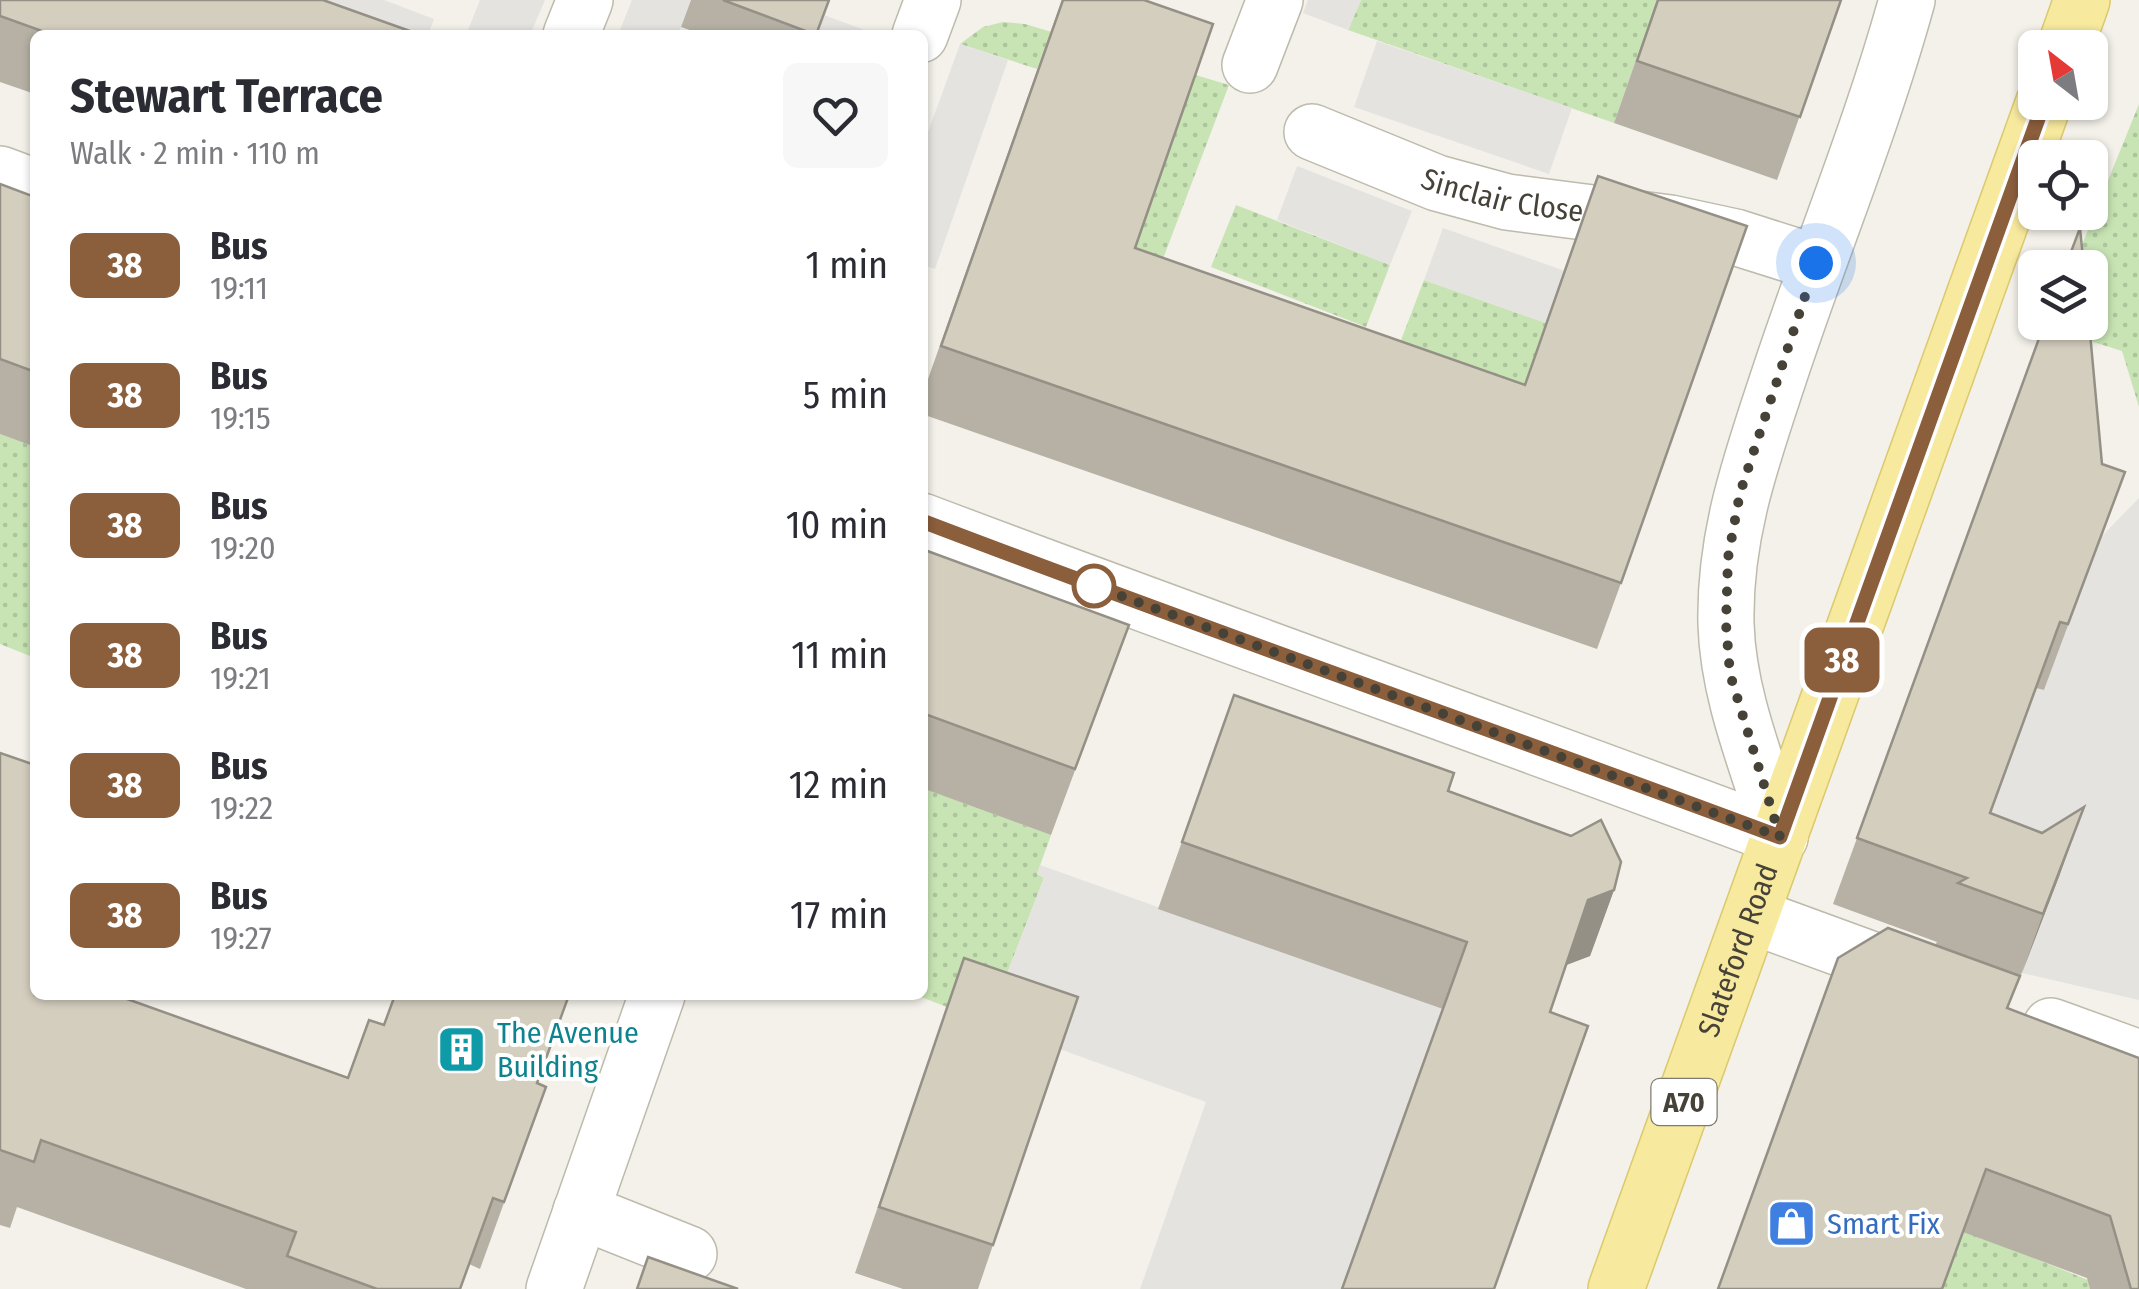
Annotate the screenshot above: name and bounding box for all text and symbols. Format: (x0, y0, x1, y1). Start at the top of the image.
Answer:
north arrow (2018, 30, 2108, 120)
map controls (2018, 30, 2108, 340)
button: heart (783, 63, 888, 168)
text: Stewart Terrace (70, 67, 383, 125)
text: Walk · 2 min · 110 m (70, 134, 320, 172)
button: locate (2018, 140, 2108, 230)
street label: Sinclair Close (1416, 161, 1586, 230)
text: Bus (210, 223, 268, 269)
your location (1791, 238, 1841, 288)
text: 1 min (805, 242, 888, 288)
text: 38 (107, 244, 143, 286)
button: layers (2018, 250, 2108, 340)
text: 19:11 (210, 269, 268, 307)
text: Bus (210, 353, 268, 399)
text: 5 min (803, 372, 888, 418)
text: 38 (107, 374, 143, 416)
text: 19:15 (210, 399, 271, 437)
text: Bus (210, 483, 268, 529)
text: 10 min (786, 502, 888, 548)
text: 38 (107, 504, 143, 546)
text: 19:20 (210, 529, 276, 567)
unlabelled marker (1073, 565, 1115, 607)
text: Bus (210, 613, 268, 659)
line badge: 38 (1797, 628, 1887, 692)
text: 11 min (791, 632, 888, 678)
text: 38 (107, 634, 143, 676)
text: 38 (1824, 639, 1860, 681)
text: 19:21 (210, 659, 271, 697)
text: Bus (210, 743, 268, 789)
text: 12 min (789, 762, 888, 808)
text: 38 (107, 764, 143, 806)
text: 19:22 (210, 789, 273, 827)
street label: Slateford Road (1690, 859, 1786, 1042)
text: Bus (210, 873, 268, 919)
text: 17 min (790, 892, 888, 938)
text: 38 (107, 894, 143, 936)
text: 19:27 (210, 919, 272, 957)
place label: The Avenue Building (497, 1015, 639, 1085)
building icon: The Avenue Building (436, 1024, 488, 1076)
road number: A70 (1652, 1079, 1716, 1125)
shop icon: Smart Fix (1766, 1198, 1818, 1250)
place label: Smart Fix (1827, 1206, 1941, 1242)

